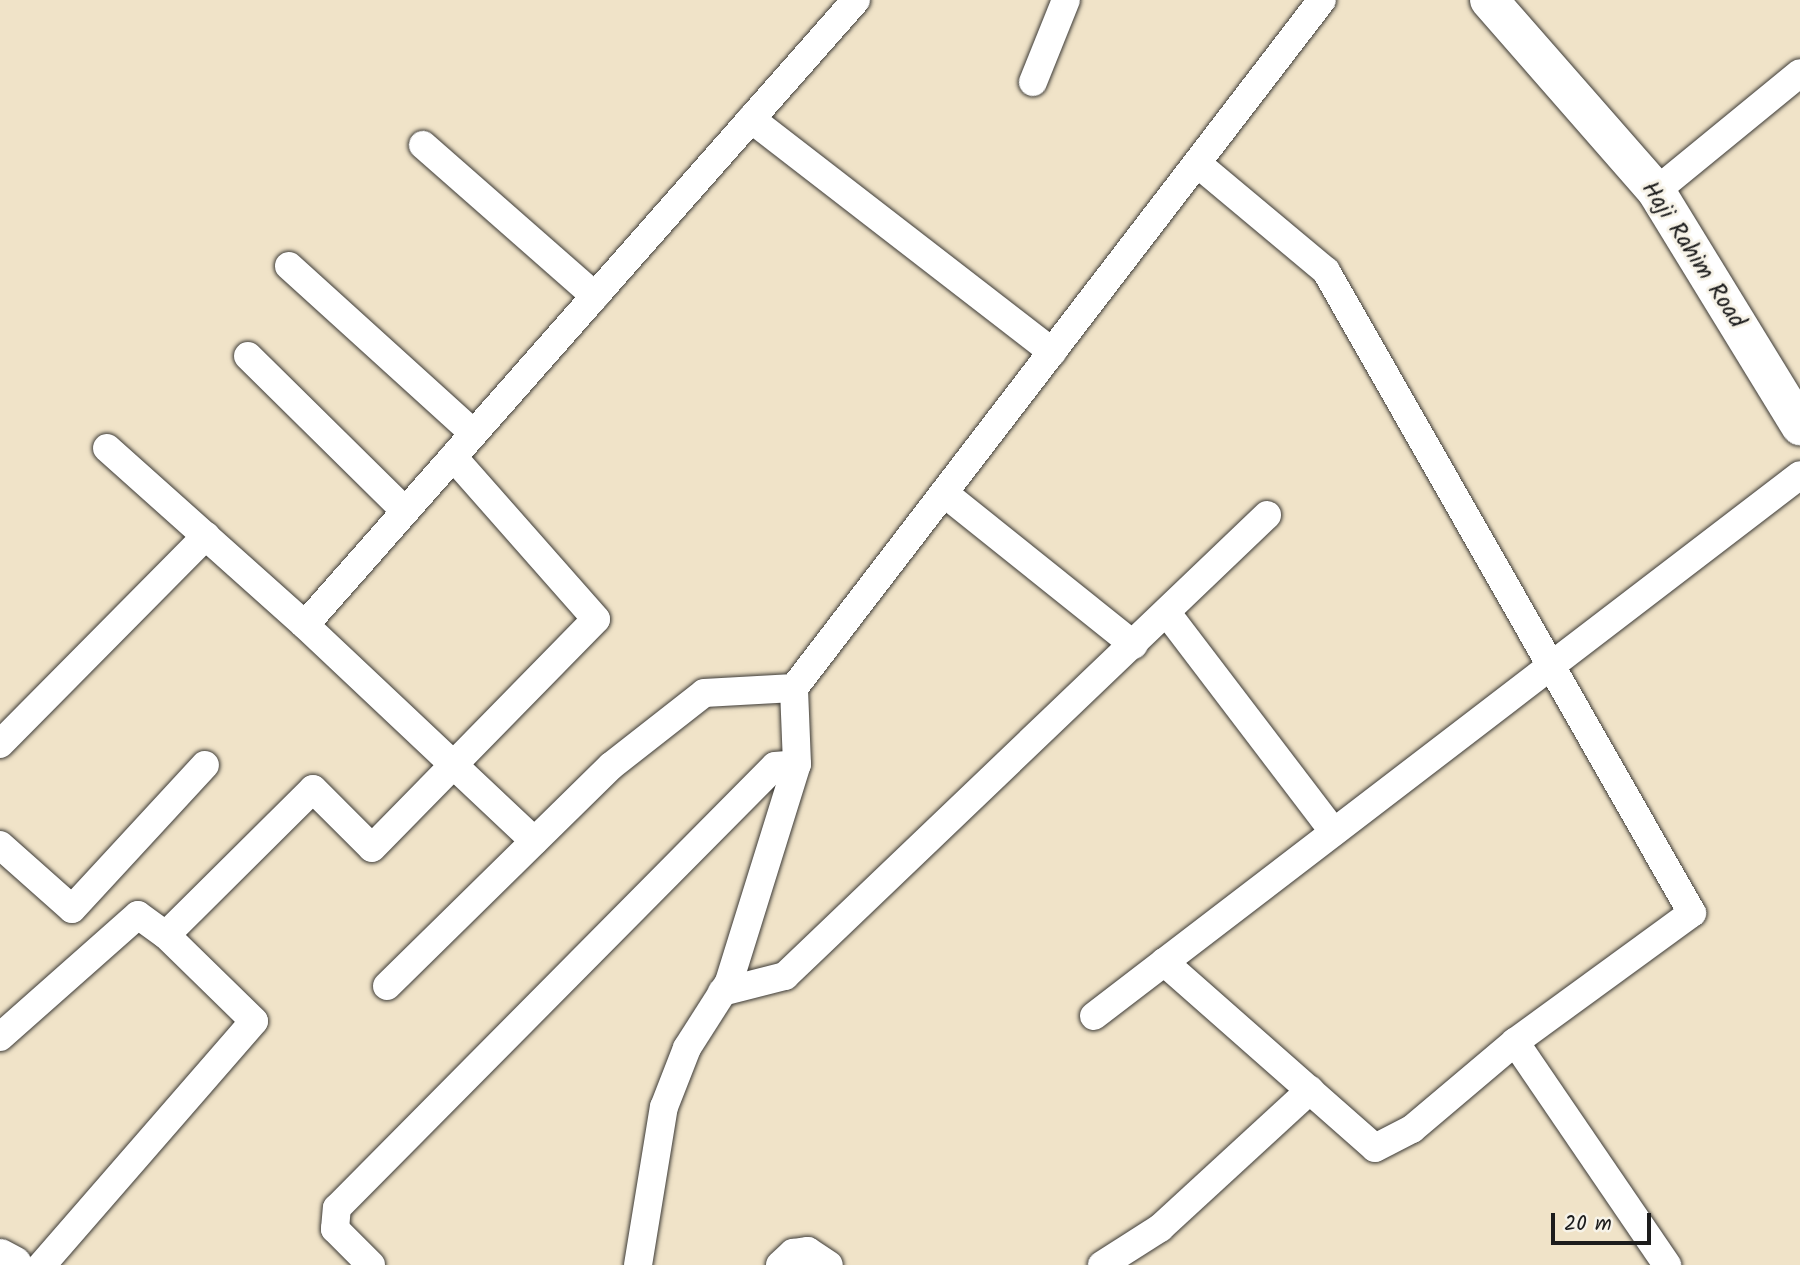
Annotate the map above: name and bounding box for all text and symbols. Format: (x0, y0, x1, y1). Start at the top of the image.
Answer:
street label: Haji Rahim Road (1635, 176, 1751, 334)
scale bar (1555, 1198, 1655, 1242)
text: 20 m (1564, 1208, 1612, 1241)

